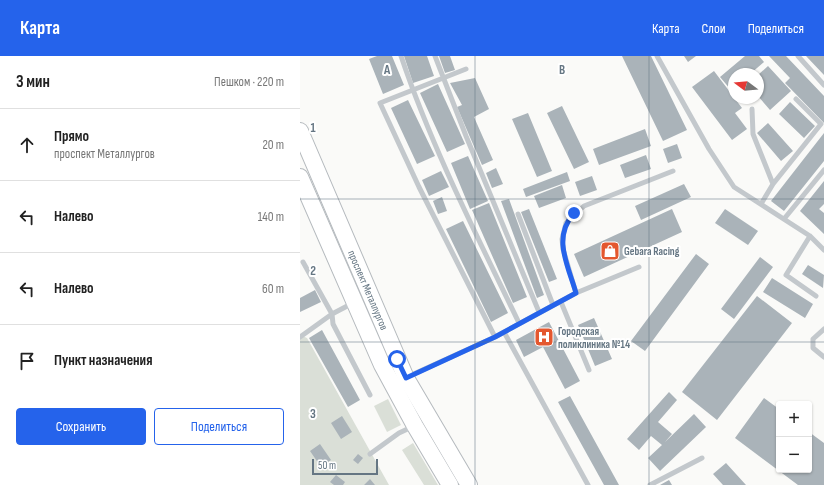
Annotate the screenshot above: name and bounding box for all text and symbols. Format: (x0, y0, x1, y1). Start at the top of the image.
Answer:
text: Карта (20, 17, 60, 40)
text: Карта (652, 20, 680, 37)
text: Слои (702, 20, 726, 37)
text: Поделиться (748, 20, 804, 37)
text: A (383, 62, 391, 78)
text: B (559, 62, 565, 78)
north arrow (728, 68, 764, 104)
text: 3 мин (16, 72, 50, 92)
text: Пешком · 220 m (214, 74, 284, 90)
text: 1 (310, 120, 316, 136)
text: Прямо (54, 127, 89, 146)
icon: ahead (16, 134, 38, 156)
text: 20 m (262, 137, 284, 153)
text: проспект Металлургов (54, 146, 155, 162)
route end (565, 204, 583, 222)
icon: left (16, 206, 38, 228)
text: Налево (54, 207, 94, 226)
text: 140 m (258, 209, 284, 225)
shop icon: Gebara Racing (599, 240, 621, 262)
place label: Gebara Racing (624, 245, 680, 258)
street label: проспект Металлургов (345, 248, 391, 332)
text: 2 (310, 263, 316, 279)
icon: left (16, 278, 38, 300)
text: Налево (54, 279, 94, 298)
text: 60 m (262, 281, 284, 297)
place label: Городская поликлиника №14 (558, 325, 630, 351)
hospital icon: Городская поликлиника №14 (533, 326, 555, 348)
icon: arrive (16, 350, 38, 372)
route start (388, 350, 406, 368)
text: Пункт назначения (54, 351, 152, 370)
map controls (776, 401, 812, 473)
button: + (776, 401, 812, 437)
text: 3 (310, 406, 316, 422)
button: Сохранить (16, 408, 146, 445)
button: Поделиться (154, 408, 284, 445)
button: − (776, 437, 812, 473)
scale bar (312, 457, 378, 476)
text: 50 m (318, 459, 336, 472)

